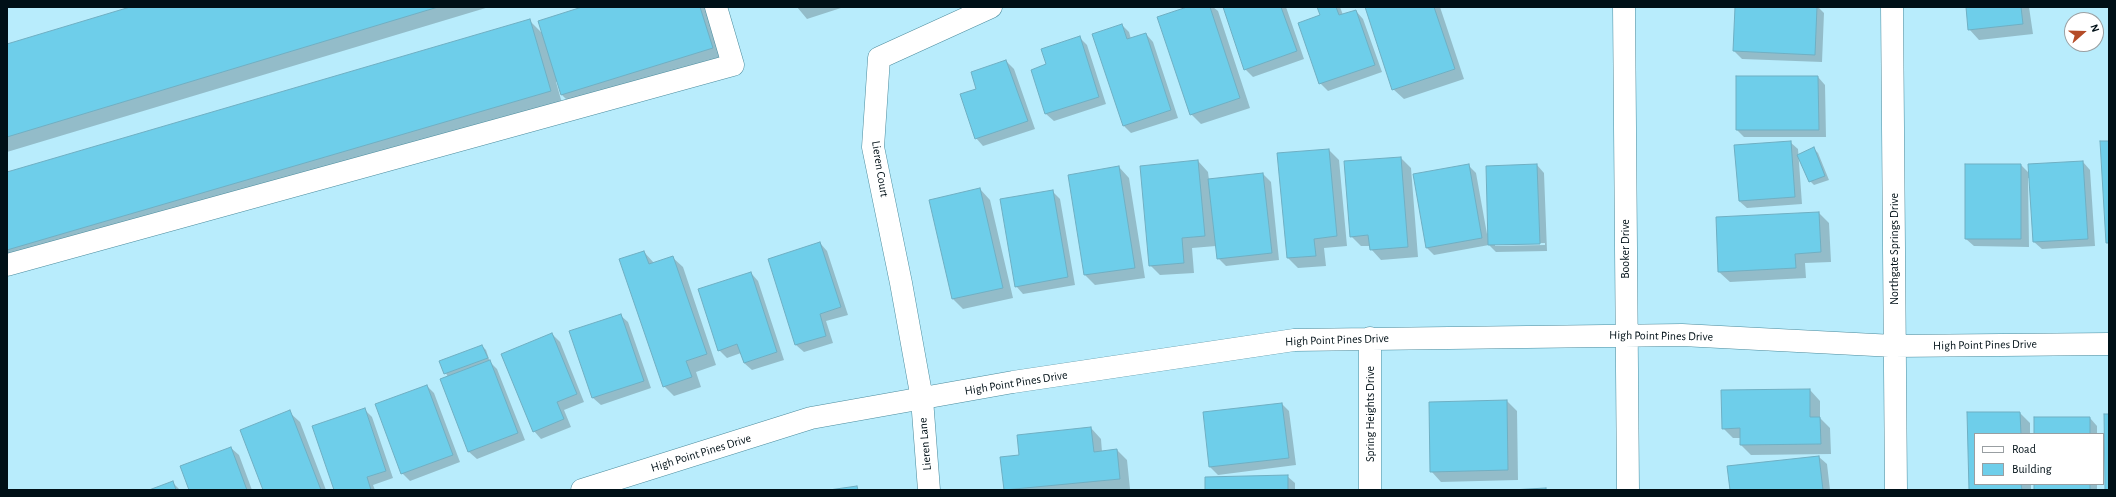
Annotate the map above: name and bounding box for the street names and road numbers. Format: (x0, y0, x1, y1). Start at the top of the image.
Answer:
street label: Lieren Court (868, 140, 892, 198)
street label: Northgate Springs Drive (1887, 193, 1901, 305)
street label: Booker Drive (1618, 219, 1632, 279)
street label: High Point Pines Drive (1609, 328, 1713, 344)
street label: High Point Pines Drive (1285, 331, 1389, 349)
street label: High Point Pines Drive (1933, 337, 2037, 353)
street label: Spring Heights Drive (1363, 366, 1377, 462)
street label: High Point Pines Drive (964, 368, 1068, 398)
street label: Lieren Lane (916, 417, 934, 471)
street label: High Point Pines Drive (649, 431, 753, 475)

